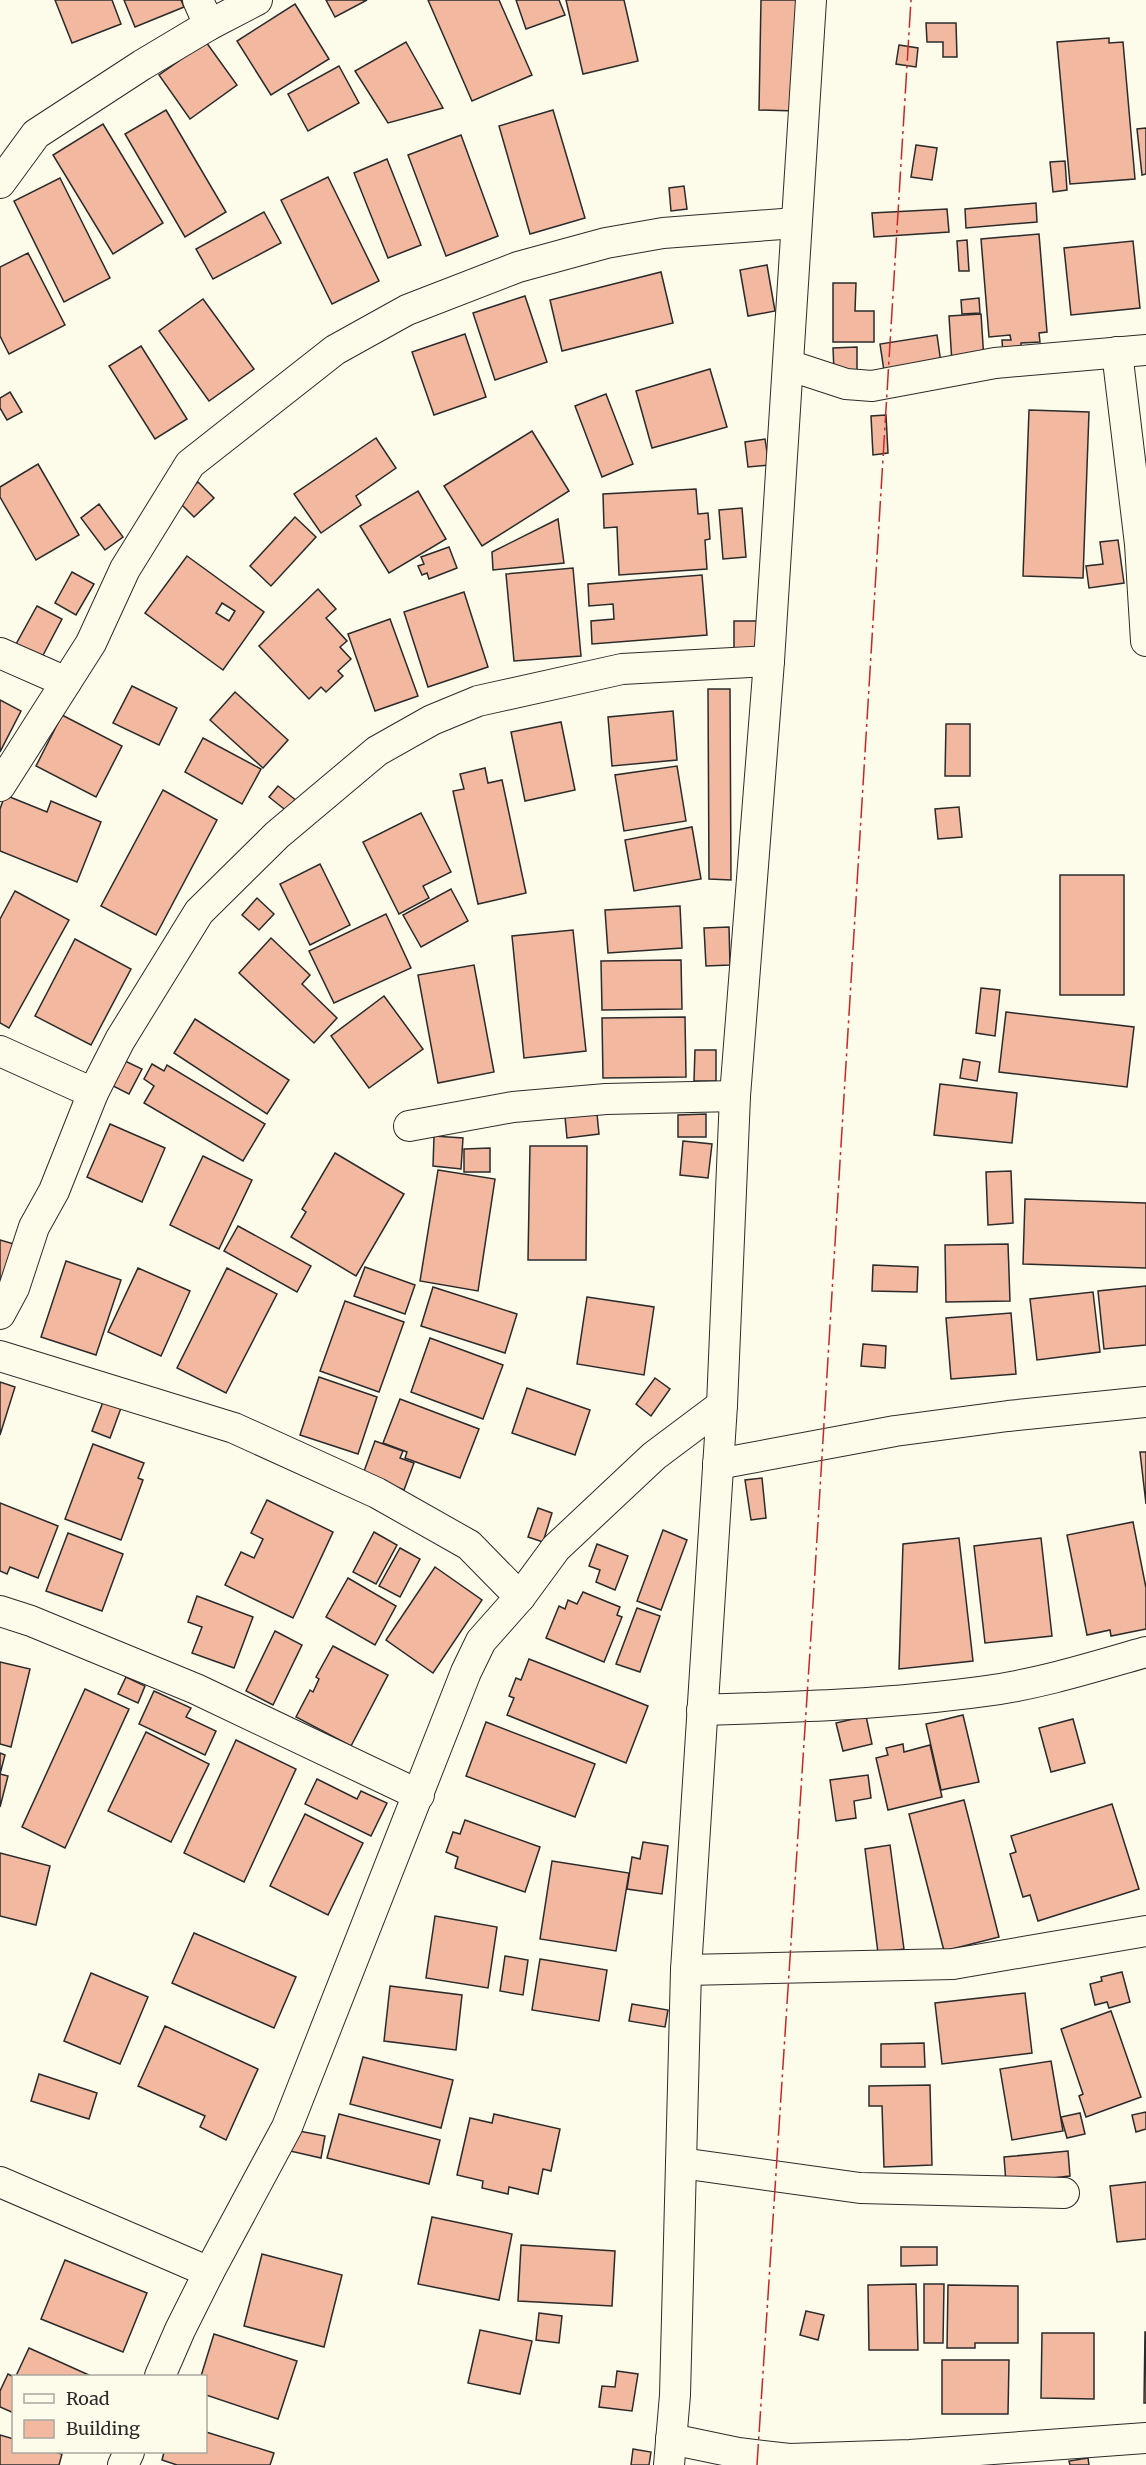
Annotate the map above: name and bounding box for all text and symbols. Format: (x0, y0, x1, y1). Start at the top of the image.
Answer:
legend (12, 2375, 207, 2453)
text: Road (66, 2387, 110, 2410)
text: Building (66, 2417, 140, 2440)

